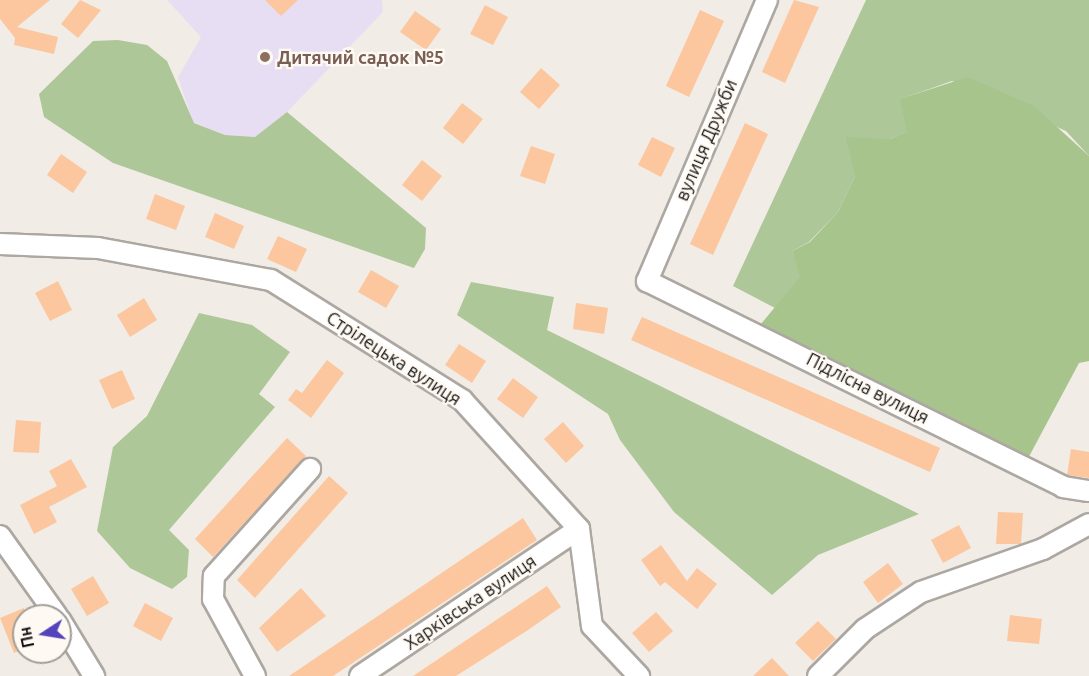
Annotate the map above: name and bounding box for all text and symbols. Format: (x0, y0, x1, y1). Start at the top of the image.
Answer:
place label: Дитячий садок №5 (277, 46, 444, 68)
marker: Дитячий садок №5 (258, 50, 272, 64)
street label: вулиця Дружби (671, 76, 741, 204)
street label: Стрілецька вулиця (323, 306, 465, 410)
street label: Підлісна вулиця (803, 348, 933, 428)
street label: Харківська вулиця (400, 550, 540, 654)
north arrow (12, 604, 72, 664)
text: Пн (15, 625, 37, 649)

